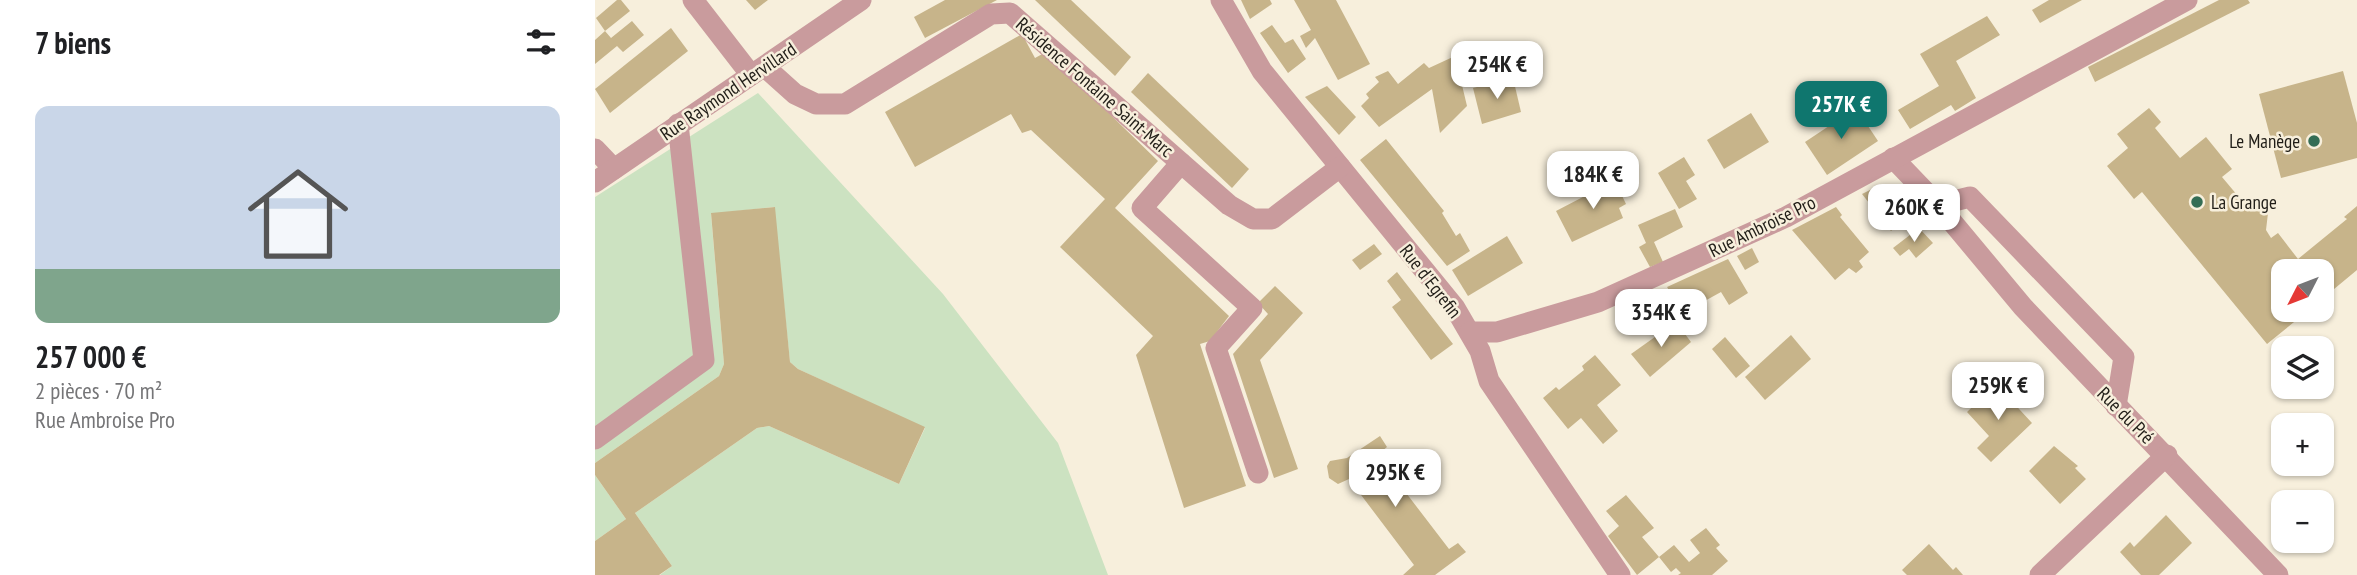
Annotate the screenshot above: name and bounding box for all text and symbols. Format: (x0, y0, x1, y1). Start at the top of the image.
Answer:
street label: Résidence Fontaine Saint-Marc (1011, 12, 1179, 162)
text: 7 biens (35, 23, 111, 62)
icon: filters (522, 23, 560, 61)
street label: Rue Raymond Hervillard (655, 37, 801, 145)
pin: 254K € (1440, 42, 1554, 101)
text: 254K € (1467, 49, 1527, 78)
pin: 257K € (1784, 82, 1898, 141)
text: 257K € (1811, 89, 1871, 118)
place label: Le Manège (2229, 129, 2300, 153)
marker: Le Manège (2306, 133, 2322, 149)
icon: home (235, 151, 361, 277)
pin: 184K € (1536, 152, 1650, 211)
text: 184K € (1563, 159, 1623, 188)
pin: 260K € (1857, 184, 1971, 244)
street label: Rue Ambroise Pro (1705, 190, 1819, 262)
place label: La Grange (2211, 190, 2277, 214)
text: 260K € (1884, 192, 1944, 221)
marker: La Grange (2189, 194, 2205, 210)
street label: Rue d'Egrefin (1395, 239, 1467, 323)
north arrow (2271, 259, 2335, 322)
map controls (2271, 259, 2334, 553)
pin: 354K € (1604, 290, 1718, 349)
text: 354K € (1631, 297, 1691, 326)
button: layers (2271, 336, 2334, 399)
text: 257 000 € (35, 337, 146, 376)
pin: 259K € (1941, 362, 2055, 422)
text: 259K € (1968, 370, 2028, 399)
text: 2 pièces · 70 m² (35, 376, 162, 405)
street label: Rue du Pré (2092, 381, 2160, 449)
text: Rue Ambroise Pro (35, 405, 175, 434)
button: + (2271, 413, 2334, 476)
pin: 295K € (1338, 449, 1452, 509)
text: 295K € (1365, 457, 1425, 486)
button: − (2271, 490, 2334, 553)

